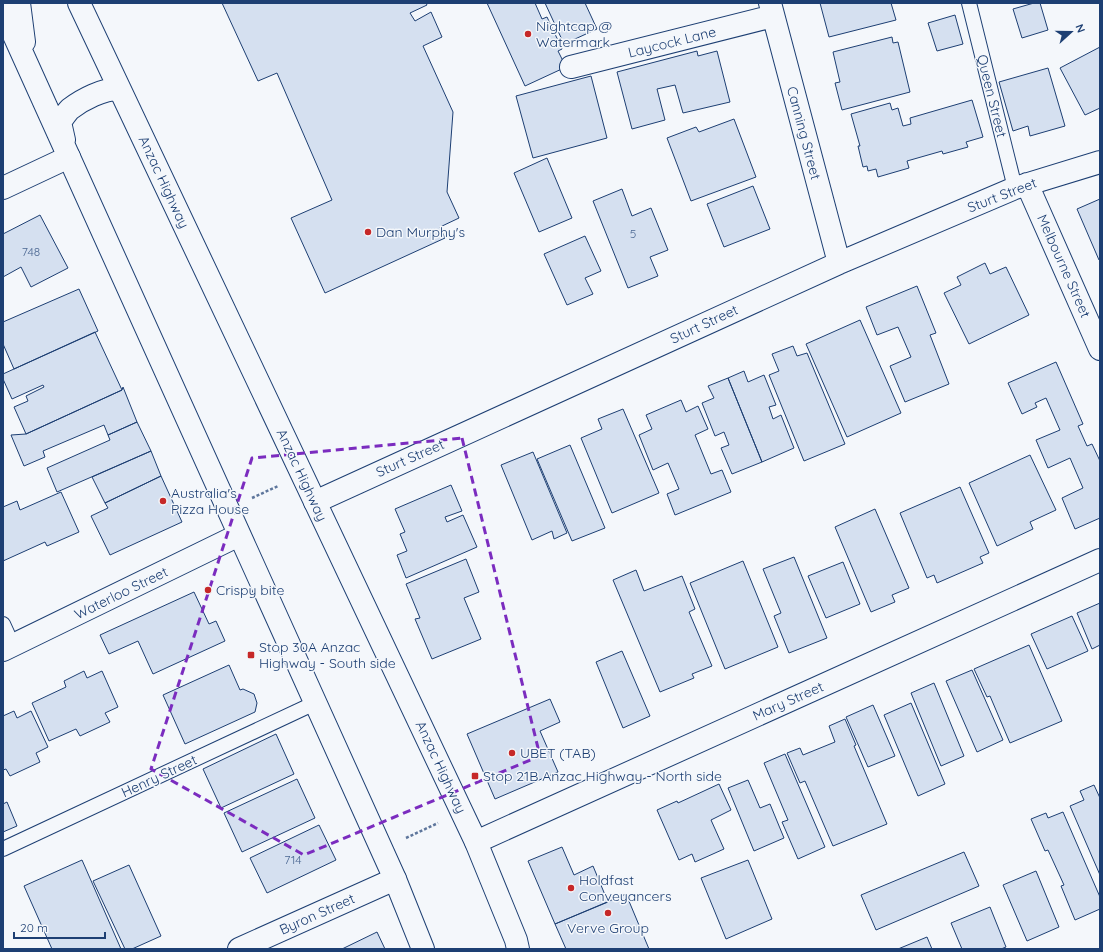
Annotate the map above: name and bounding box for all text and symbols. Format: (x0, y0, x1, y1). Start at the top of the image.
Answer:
north arrow (1051, 12, 1091, 52)
place label: Nightcap @ Watermark (536, 17, 612, 51)
street label: Laycock Lane (626, 22, 718, 62)
text: N (1072, 22, 1088, 35)
marker: Nightcap @ Watermark (523, 29, 533, 39)
street label: Queen Street (973, 53, 1011, 140)
street label: Canning Street (783, 84, 825, 182)
street label: Anzac Highway (135, 133, 193, 231)
street label: Sturt Street (965, 173, 1039, 216)
street label: Melbourne Street (1033, 212, 1095, 321)
place label: Dan Murphy's (376, 223, 465, 241)
house number: 5 (630, 226, 636, 241)
marker: Dan Murphy's (363, 227, 373, 237)
house number: 748 (22, 244, 40, 259)
street label: Sturt Street (667, 300, 741, 348)
street label: Anzac Highway (273, 426, 331, 524)
street label: Sturt Street (373, 435, 447, 481)
place label: Australia's Pizza House (171, 484, 249, 518)
marker: Australia's Pizza House (158, 496, 168, 506)
street label: Waterloo Street (71, 562, 171, 623)
place label: Crispy bite (216, 581, 285, 599)
marker: Crispy bite (203, 585, 213, 595)
place label: Stop 30A Anzac Highway - South side (259, 638, 396, 672)
marker: Stop 30A Anzac Highway - South side (246, 650, 256, 660)
street label: Mary Street (750, 677, 826, 725)
street label: Anzac Highway (412, 718, 470, 816)
place label: UBET (TAB) (520, 744, 596, 762)
marker: UBET (TAB) (507, 748, 517, 758)
street label: Henry Street (118, 751, 200, 801)
place label: Stop 21B Anzac Highway - North side (483, 767, 722, 785)
marker: Stop 21B Anzac Highway - North side (470, 771, 480, 781)
house number: 714 (284, 852, 302, 867)
place label: Holdfast Conveyancers (579, 871, 671, 905)
marker: Holdfast Conveyancers (566, 883, 576, 893)
street label: Byron Street (276, 889, 358, 939)
marker: Verve Group (603, 908, 613, 918)
scale bar (14, 914, 105, 940)
place label: Verve Group (567, 919, 649, 937)
text: 20 m (20, 920, 48, 935)

